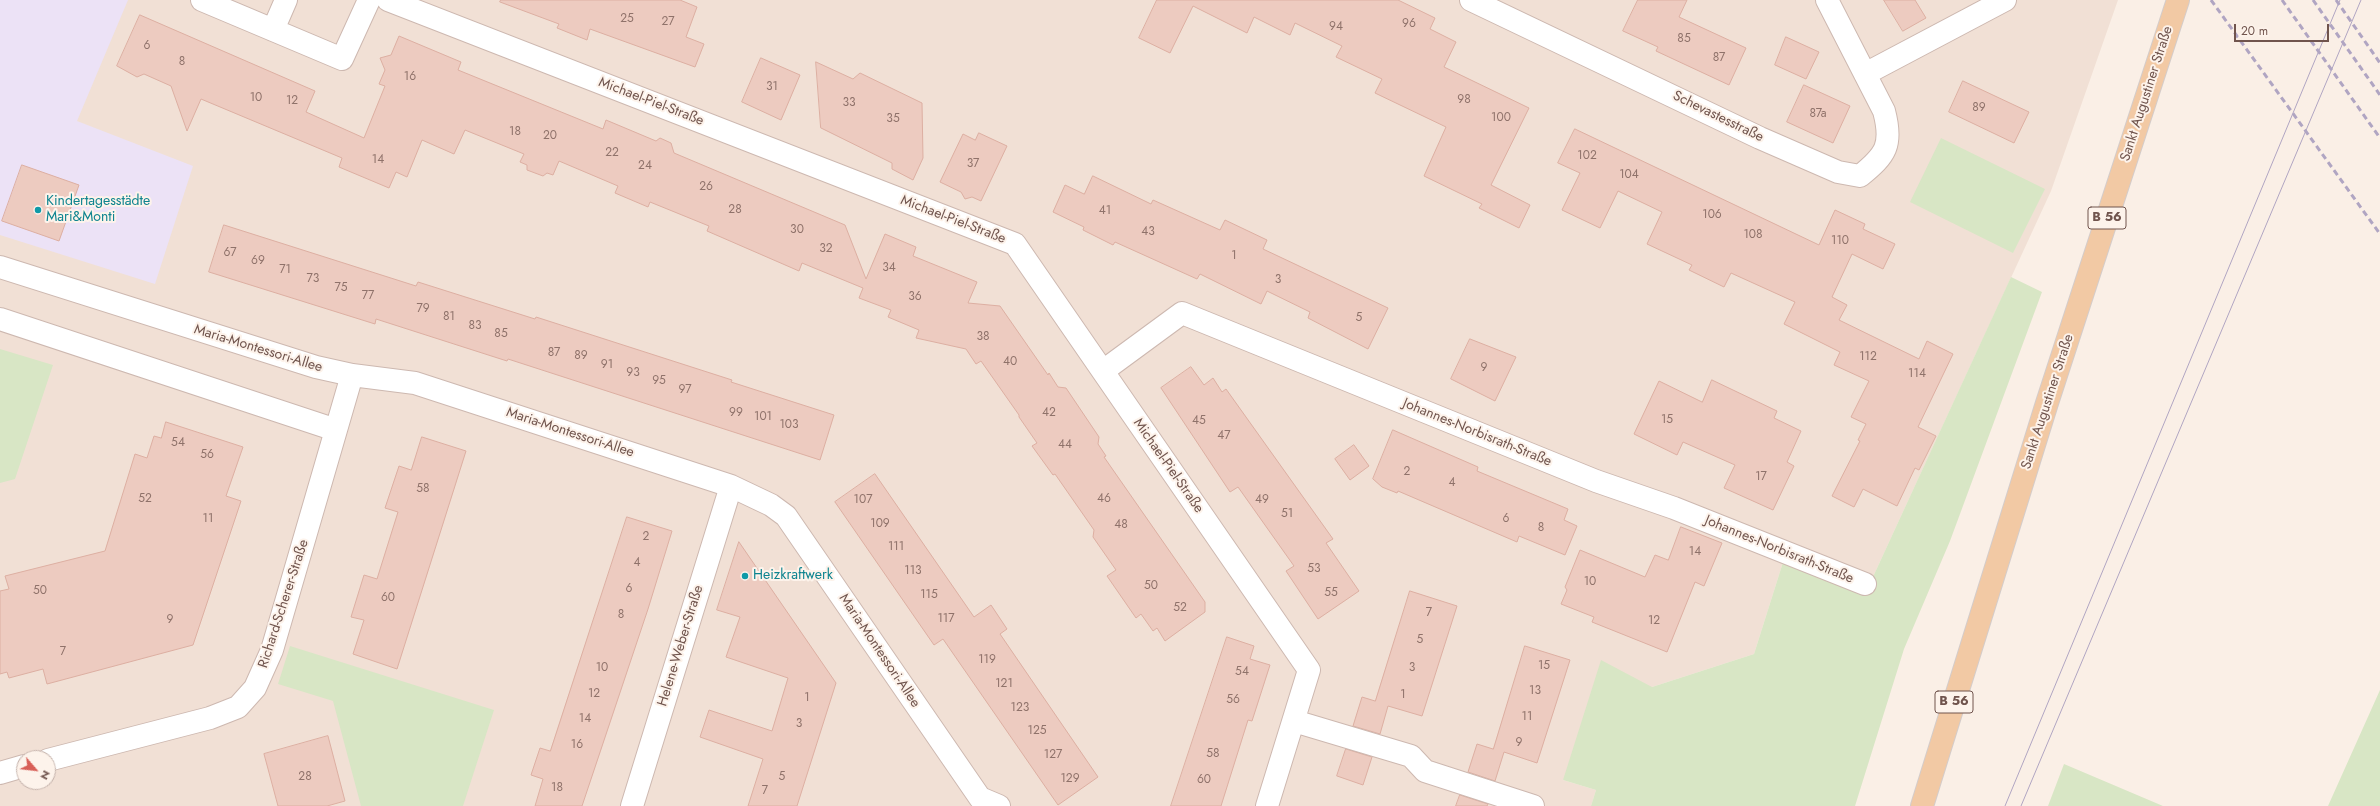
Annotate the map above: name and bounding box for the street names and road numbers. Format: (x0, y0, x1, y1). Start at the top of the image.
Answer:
street label: Sankt Augustiner Straße (2117, 24, 2177, 164)
street label: Michael-Piel-Straße (596, 74, 706, 130)
street label: Schevastesstraße (1670, 88, 1766, 146)
street label: Michael-Piel-Straße (898, 192, 1008, 248)
road number: B 56 (2088, 207, 2126, 229)
street label: Maria-Montessori-Allee (192, 321, 324, 377)
street label: Sankt Augustiner Straße (2018, 332, 2078, 472)
street label: Johannes-Norbisrath-Straße (1400, 395, 1554, 471)
street label: Maria-Montessori-Allee (504, 404, 636, 462)
street label: Michael-Piel-Straße (1129, 416, 1207, 516)
street label: Johannes-Norbisrath-Straße (1702, 512, 1856, 588)
street label: Richard-Scherer-Straße (255, 538, 313, 670)
street label: Helene-Weber-Straße (655, 583, 707, 709)
street label: Maria-Montessori-Allee (835, 591, 923, 711)
road number: B 56 (1935, 691, 1973, 713)

